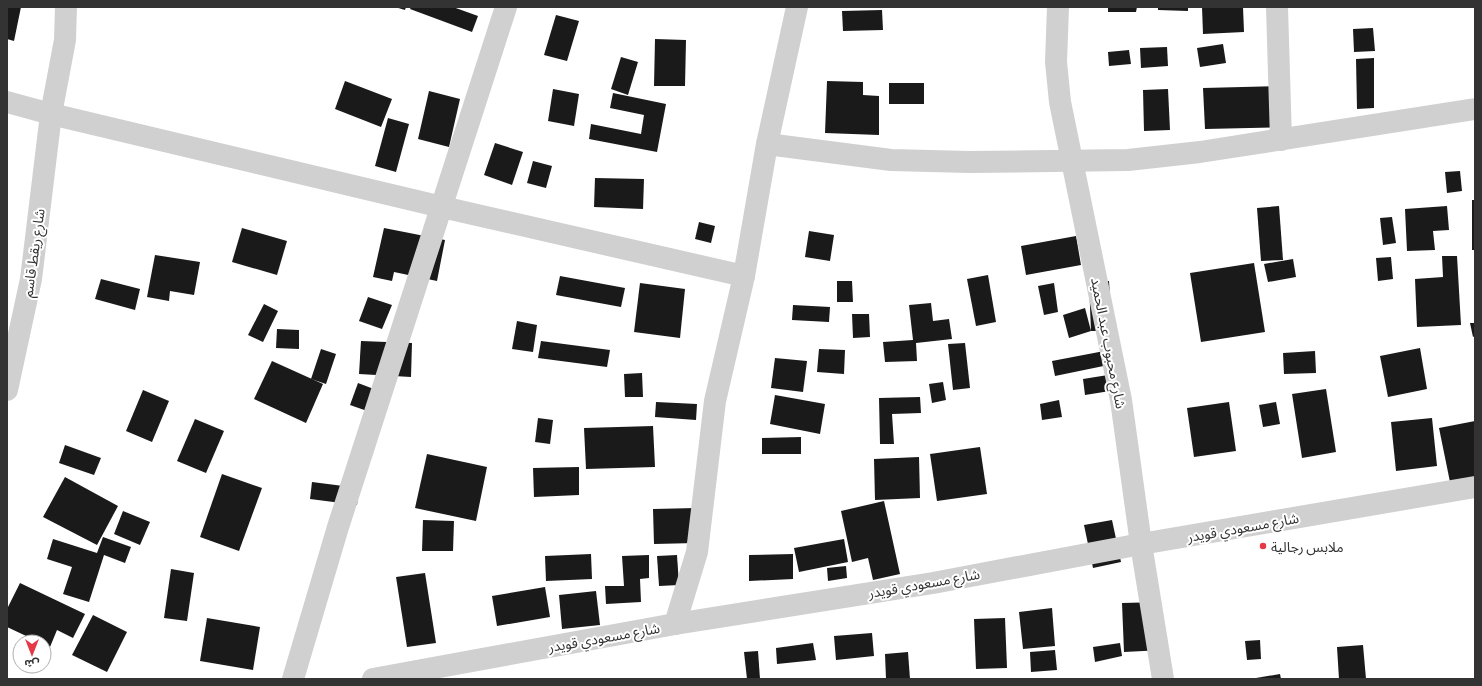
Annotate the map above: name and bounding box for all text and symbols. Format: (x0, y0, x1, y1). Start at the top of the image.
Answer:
street label: شارع ريقط قاسم (17, 207, 51, 299)
street label: شارع محبوب عبد الحميد (1085, 276, 1131, 411)
street label: شارع مسعودي قويدر (1185, 508, 1301, 549)
place label: ملابس رجالية (1271, 537, 1344, 556)
marker: ملابس رجالية (1258, 541, 1268, 551)
street label: شارع مسعودي قويدر (866, 564, 982, 605)
street label: شارع مسعودي قويدر (546, 618, 662, 659)
north arrow (12, 634, 52, 674)
text: ش (24, 657, 40, 672)

